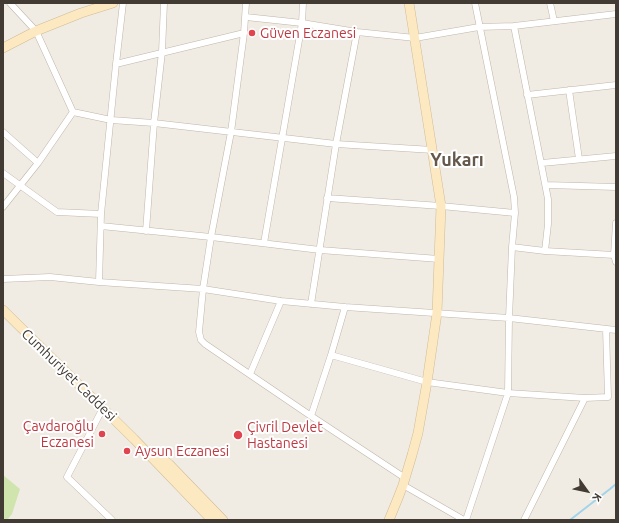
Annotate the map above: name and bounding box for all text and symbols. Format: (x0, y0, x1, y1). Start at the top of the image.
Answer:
place label: Güven Eczanesi (260, 25, 356, 41)
marker: Güven Eczanesi (247, 28, 257, 38)
district label: Yukarı (430, 149, 484, 171)
street label: Cumhuriyet Caddesi (18, 325, 120, 425)
place label: Çavdaroğlu Eczanesi (23, 418, 94, 450)
place label: Çivril Devlet Hastanesi (247, 419, 323, 452)
marker: Çavdaroğlu Eczanesi (97, 429, 107, 439)
marker: Çivril Devlet Hastanesi (232, 429, 244, 441)
place label: Aysun Eczanesi (135, 443, 229, 459)
marker: Aysun Eczanesi (122, 446, 132, 456)
north arrow (567, 471, 607, 511)
text: K (590, 491, 604, 504)

